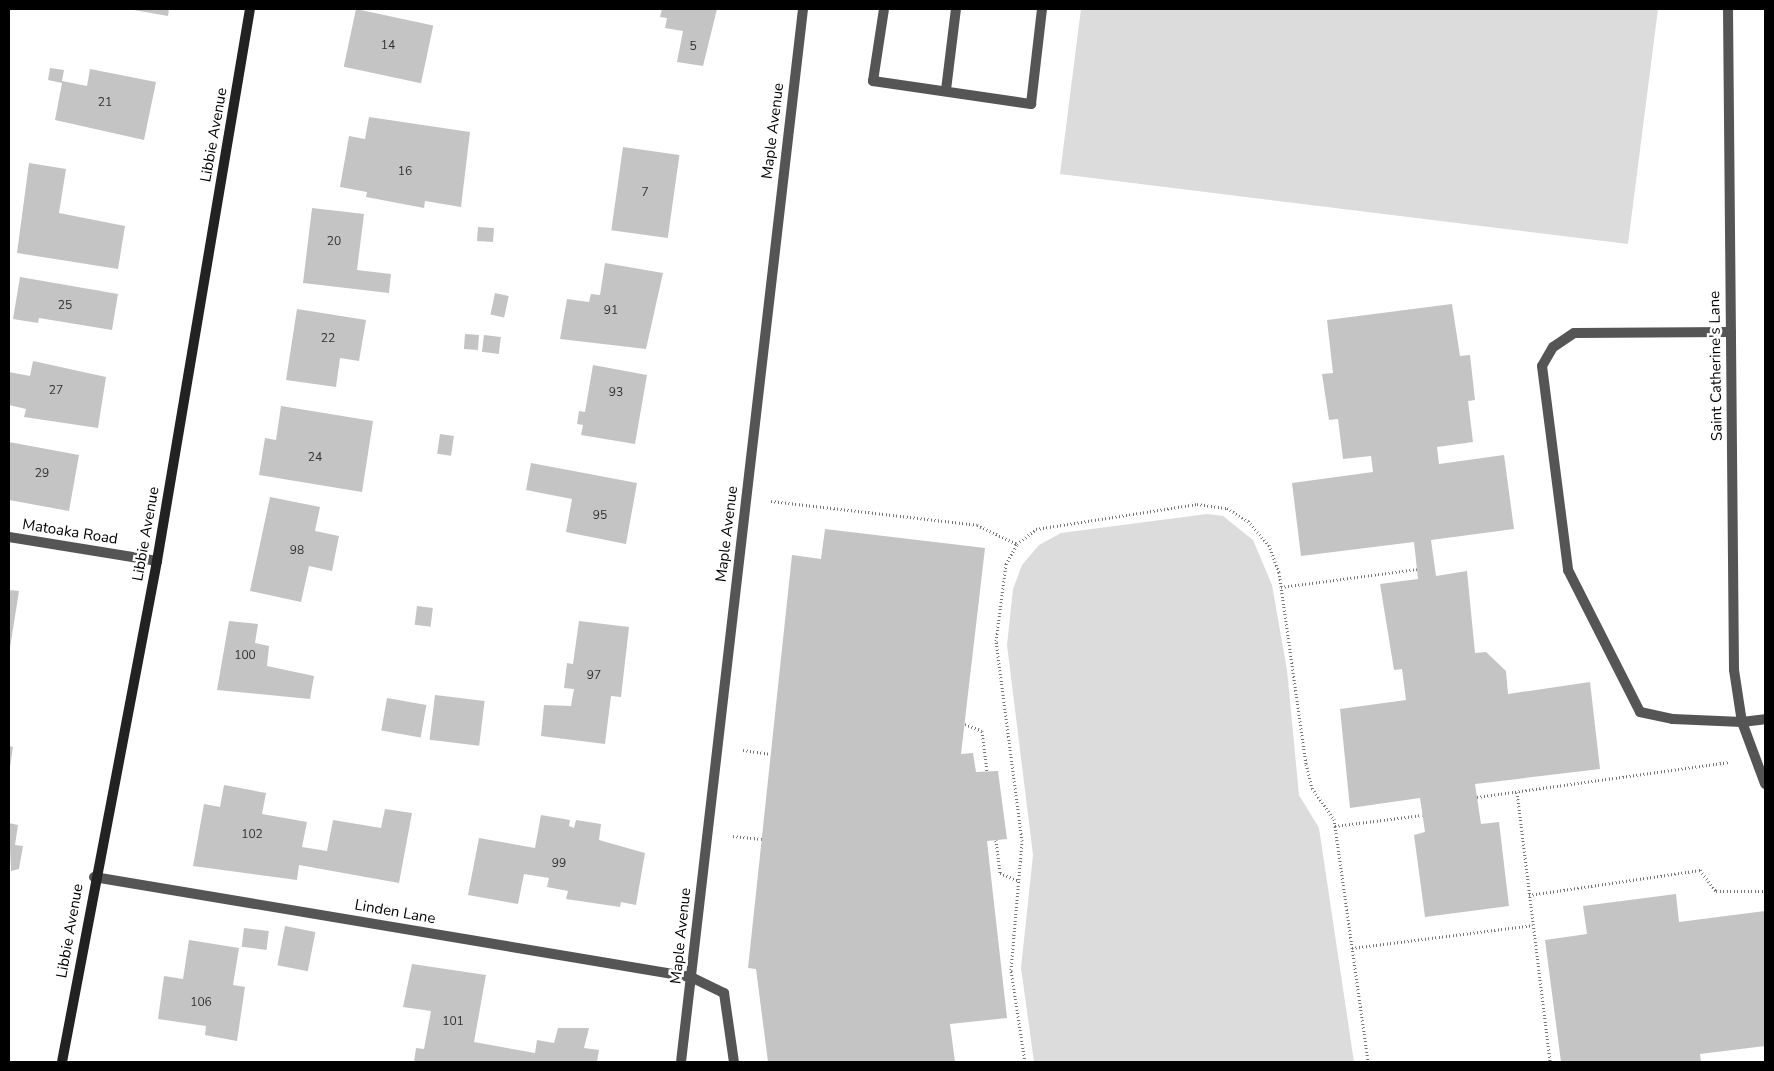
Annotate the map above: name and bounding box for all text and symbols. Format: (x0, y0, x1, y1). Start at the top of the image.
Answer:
house number: 14 (381, 39, 395, 53)
house number: 5 (689, 40, 697, 54)
street label: Maple Avenue (758, 82, 788, 180)
street label: Libbie Avenue (197, 86, 231, 184)
house number: 21 (98, 96, 112, 110)
house number: 16 (398, 165, 412, 179)
house number: 7 (641, 186, 649, 200)
house number: 20 (327, 235, 341, 249)
street label: Saint Catherine's Lane (1706, 291, 1726, 441)
house number: 25 (58, 299, 72, 313)
house number: 91 (604, 304, 618, 318)
house number: 22 (321, 332, 335, 346)
house number: 27 (49, 384, 63, 398)
house number: 93 (609, 386, 623, 400)
house number: 24 (308, 451, 322, 465)
house number: 29 (35, 467, 49, 481)
street label: Libbie Avenue (129, 485, 163, 583)
street label: Maple Avenue (712, 485, 742, 583)
house number: 95 (593, 509, 607, 523)
street label: Matoaka Road (21, 516, 119, 548)
house number: 98 (290, 544, 304, 558)
house number: 100 (234, 649, 256, 663)
house number: 97 (587, 669, 601, 683)
house number: 102 (241, 828, 263, 842)
house number: 99 (552, 857, 566, 871)
street label: Libbie Avenue (53, 882, 87, 980)
street label: Maple Avenue (667, 887, 695, 985)
street label: Linden Lane (353, 896, 437, 928)
house number: 106 (190, 996, 212, 1010)
house number: 101 (442, 1015, 464, 1029)

